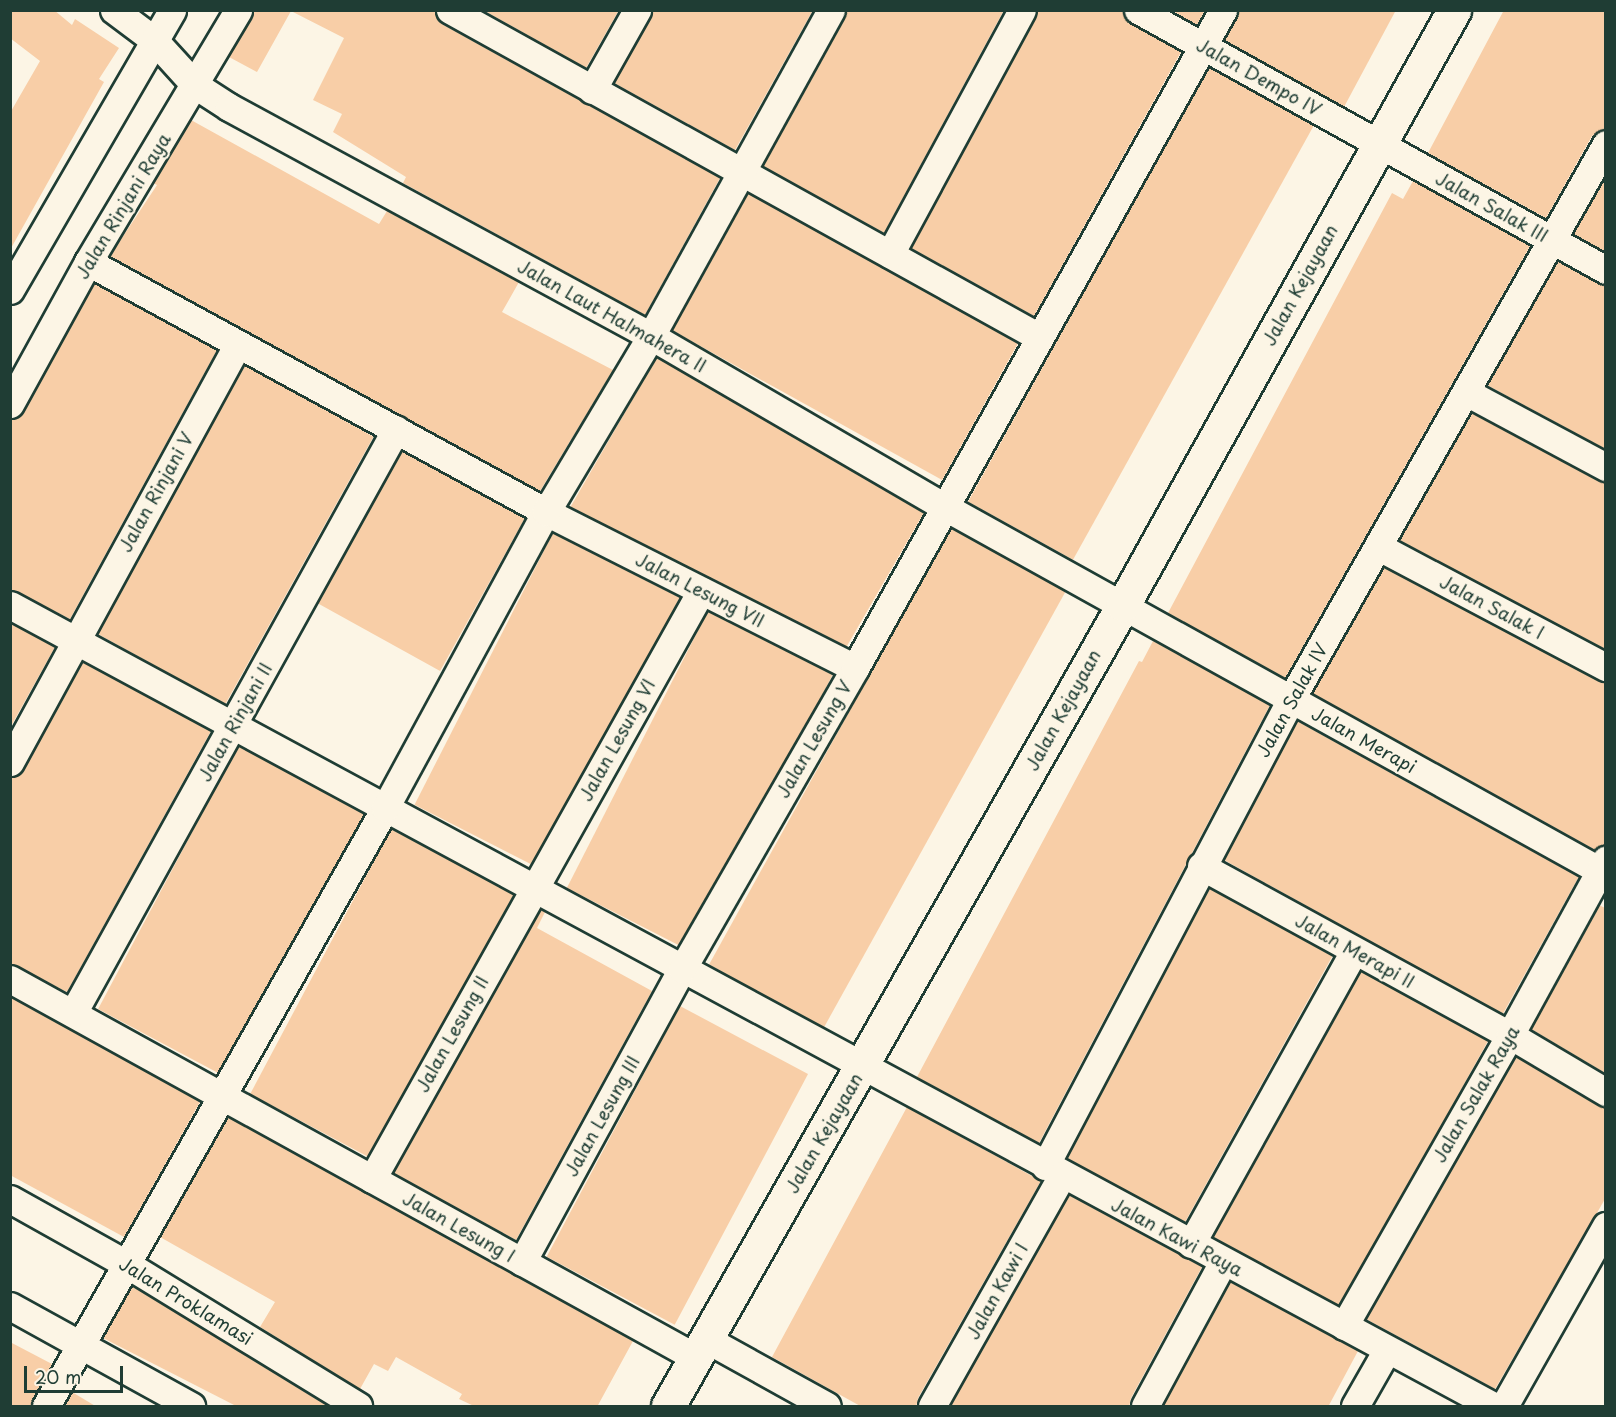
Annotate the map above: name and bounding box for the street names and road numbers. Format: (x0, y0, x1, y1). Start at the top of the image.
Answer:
street label: Jalan Dempo IV (1193, 34, 1325, 120)
street label: Jalan Rinjani Raya (71, 129, 175, 283)
street label: Jalan Salak III (1431, 167, 1553, 247)
street label: Jalan Kejayaan (1258, 221, 1342, 349)
street label: Jalan Laut Halmahera II (514, 255, 710, 377)
street label: Jalan Rinjani V (114, 428, 198, 556)
street label: Jalan Lesung VII (631, 548, 769, 632)
street label: Jalan Salak I (1435, 570, 1549, 644)
street label: Jalan Salak IV (1251, 638, 1333, 762)
street label: Jalan Kejayaan (1021, 646, 1105, 774)
street label: Jalan Rinjani II (193, 659, 277, 785)
street label: Jalan Lesung VI (574, 675, 660, 805)
street label: Jalan Lesung V (772, 676, 856, 802)
street label: Jalan Merapi (1308, 702, 1420, 778)
street label: Jalan Merapi II (1292, 909, 1418, 993)
street label: Jalan Lesung II (411, 972, 493, 1096)
street label: Jalan Salak Raya (1428, 1021, 1524, 1167)
street label: Jalan Lesung III (560, 1051, 644, 1181)
street label: Jalan Kejayaan (781, 1069, 867, 1197)
street label: Jalan Lesung I (399, 1187, 519, 1267)
street label: Jalan Kawi Raya (1107, 1193, 1247, 1281)
street label: Jalan Kawi I (962, 1239, 1032, 1343)
street label: Jalan Proklamasi (116, 1253, 256, 1349)

